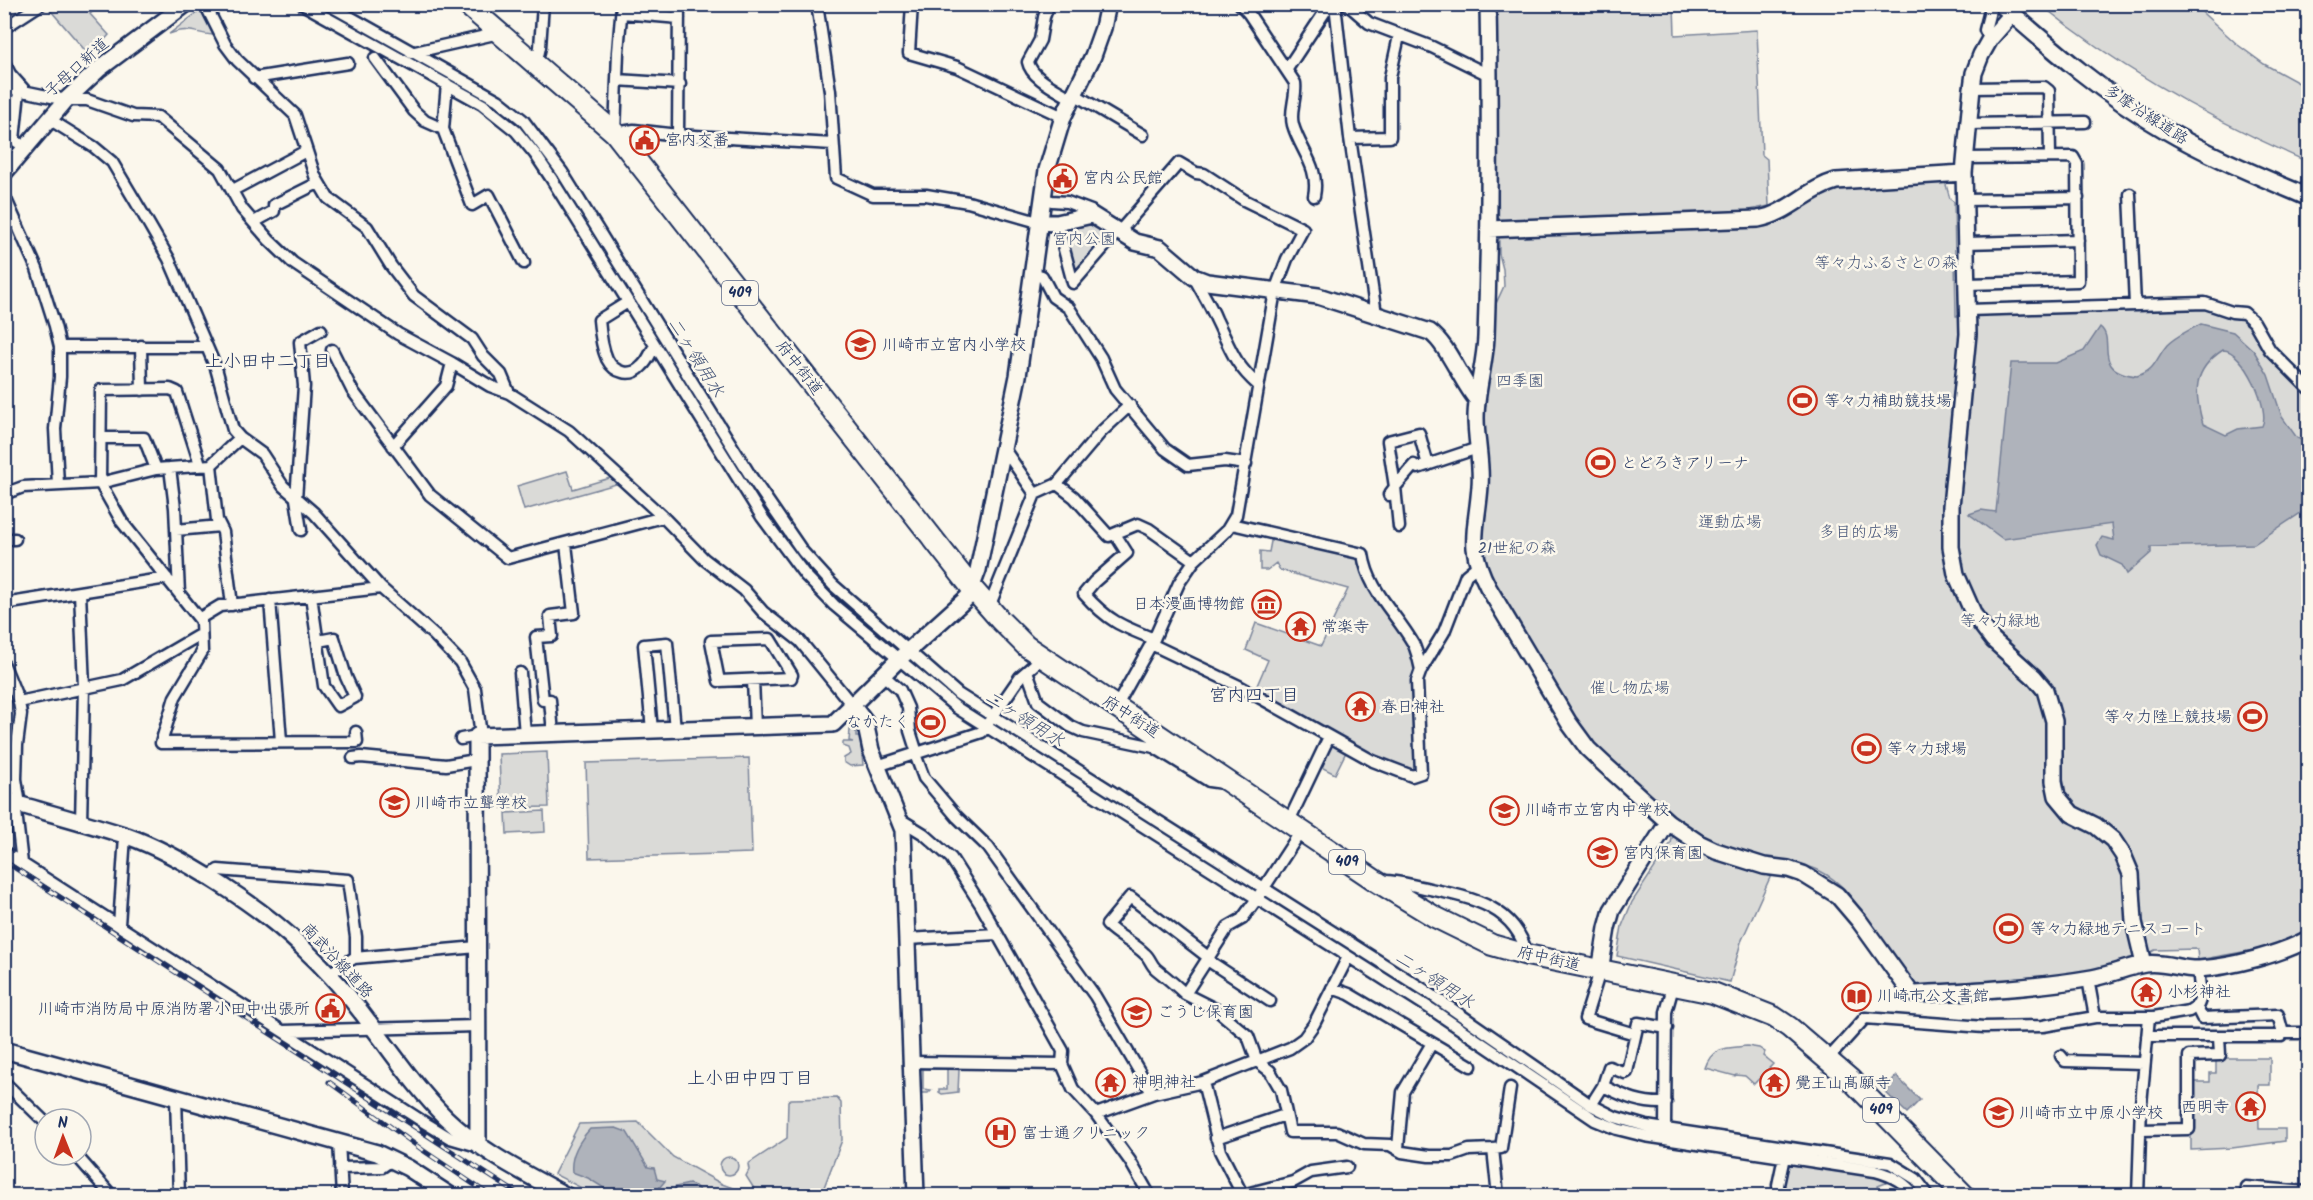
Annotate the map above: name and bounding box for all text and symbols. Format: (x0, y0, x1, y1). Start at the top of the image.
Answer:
street label: 子母口新道 (39, 32, 115, 104)
street label: 多摩沿線道路 (2099, 78, 2193, 152)
public building icon: 宮内交番 (628, 124, 660, 156)
place label: 宮内交番 (665, 128, 729, 153)
public building icon: 宮内公民館 (1046, 162, 1078, 194)
place label: 宮内公民館 (1083, 166, 1163, 191)
park label: 宮内公園 (1052, 227, 1116, 252)
park label: 等々力ふるさとの森 (1814, 251, 1958, 276)
road number: 409 (722, 281, 758, 305)
water label: 二ヶ領用水 (659, 312, 731, 404)
school or university icon: 川崎市立宮内小学校 (845, 329, 877, 361)
place label: 川崎市立宮内小学校 (882, 333, 1026, 358)
street label: 府中街道 (769, 335, 829, 401)
district label: 上小田中二丁目 (205, 348, 331, 377)
park label: 四季園 (1496, 369, 1544, 394)
sports icon: 等々力補助競技場 (1787, 385, 1819, 417)
place label: 等々力補助競技場 (1824, 389, 1952, 414)
sports icon: とどろきアリーナ (1584, 447, 1616, 479)
place label: とどろきアリーナ (1621, 451, 1749, 476)
park label: 運動広場 (1698, 510, 1762, 535)
park label: 多目的広場 (1819, 520, 1899, 545)
park label: 21世紀の森 (1478, 536, 1556, 561)
museum icon: 日本漫画博物館 (1250, 588, 1282, 620)
place label: 日本漫画博物館 (1133, 592, 1245, 617)
park label: 等々力緑地 (1960, 609, 2040, 634)
temple icon: 常楽寺 (1284, 611, 1316, 643)
place label: 常楽寺 (1321, 615, 1369, 640)
park label: 催し物広場 (1590, 676, 1670, 701)
district label: 宮内四丁目 (1209, 682, 1299, 711)
water label: 二ヶ領用水 (978, 684, 1070, 756)
street label: 府中街道 (1097, 689, 1165, 745)
temple icon: 春日神社 (1344, 691, 1376, 723)
place label: 春日神社 (1381, 695, 1445, 720)
sports icon: 等々力陸上競技場 (2237, 701, 2269, 733)
place label: 等々力陸上競技場 (2104, 705, 2232, 730)
sports icon: なかたく (915, 706, 947, 738)
place label: なかたく (846, 710, 910, 735)
sports icon: 等々力球場 (1850, 733, 1882, 765)
place label: 等々力球場 (1887, 737, 1967, 762)
school or university icon: 川崎市立聾学校 (378, 787, 410, 819)
place label: 川崎市立聾学校 (415, 791, 527, 816)
school or university icon: 川崎市立宮内中学校 (1488, 794, 1520, 826)
place label: 川崎市立宮内中学校 (1525, 798, 1669, 823)
school or university icon: 宮内保育園 (1586, 837, 1618, 869)
place label: 宮内保育園 (1623, 841, 1703, 866)
road number: 409 (1329, 850, 1365, 874)
sports icon: 等々力緑地テニスコート (1993, 913, 2025, 945)
street label: 南武沿線道路 (295, 917, 379, 1005)
place label: 等々力緑地テニスコート (2030, 917, 2206, 942)
street label: 府中街道 (1515, 940, 1583, 978)
water label: 二ヶ領用水 (1388, 944, 1480, 1018)
temple icon: 小杉神社 (2130, 976, 2162, 1008)
library icon: 川崎市公文書館 (1840, 980, 1872, 1012)
place label: 小杉神社 (2167, 980, 2231, 1005)
place label: 川崎市公文書館 (1877, 984, 1989, 1009)
public building icon: 川崎市消防局中原消防署小田中出張所 (315, 993, 347, 1025)
school or university icon: ごうじ保育園 (1120, 996, 1152, 1028)
place label: 川崎市消防局中原消防署小田中出張所 (38, 997, 310, 1022)
place label: ごうじ保育園 (1157, 1000, 1254, 1025)
district label: 上小田中四丁目 (687, 1065, 813, 1094)
temple icon: 神明神社 (1095, 1066, 1127, 1098)
temple icon: 覺王山髙願寺 (1758, 1067, 1790, 1099)
place label: 神明神社 (1132, 1070, 1196, 1095)
place label: 覺王山髙願寺 (1795, 1071, 1891, 1096)
temple icon: 西明寺 (2234, 1091, 2266, 1123)
place label: 西明寺 (2181, 1095, 2229, 1120)
school or university icon: 川崎市立中原小学校 (1982, 1097, 2014, 1129)
road number: 409 (1863, 1098, 1899, 1122)
place label: 川崎市立中原小学校 (2019, 1101, 2163, 1126)
north arrow (33, 1107, 93, 1167)
text: N (57, 1111, 68, 1136)
hospital icon: 富士通クリニック (985, 1117, 1017, 1149)
place label: 富士通クリニック (1022, 1121, 1150, 1146)

